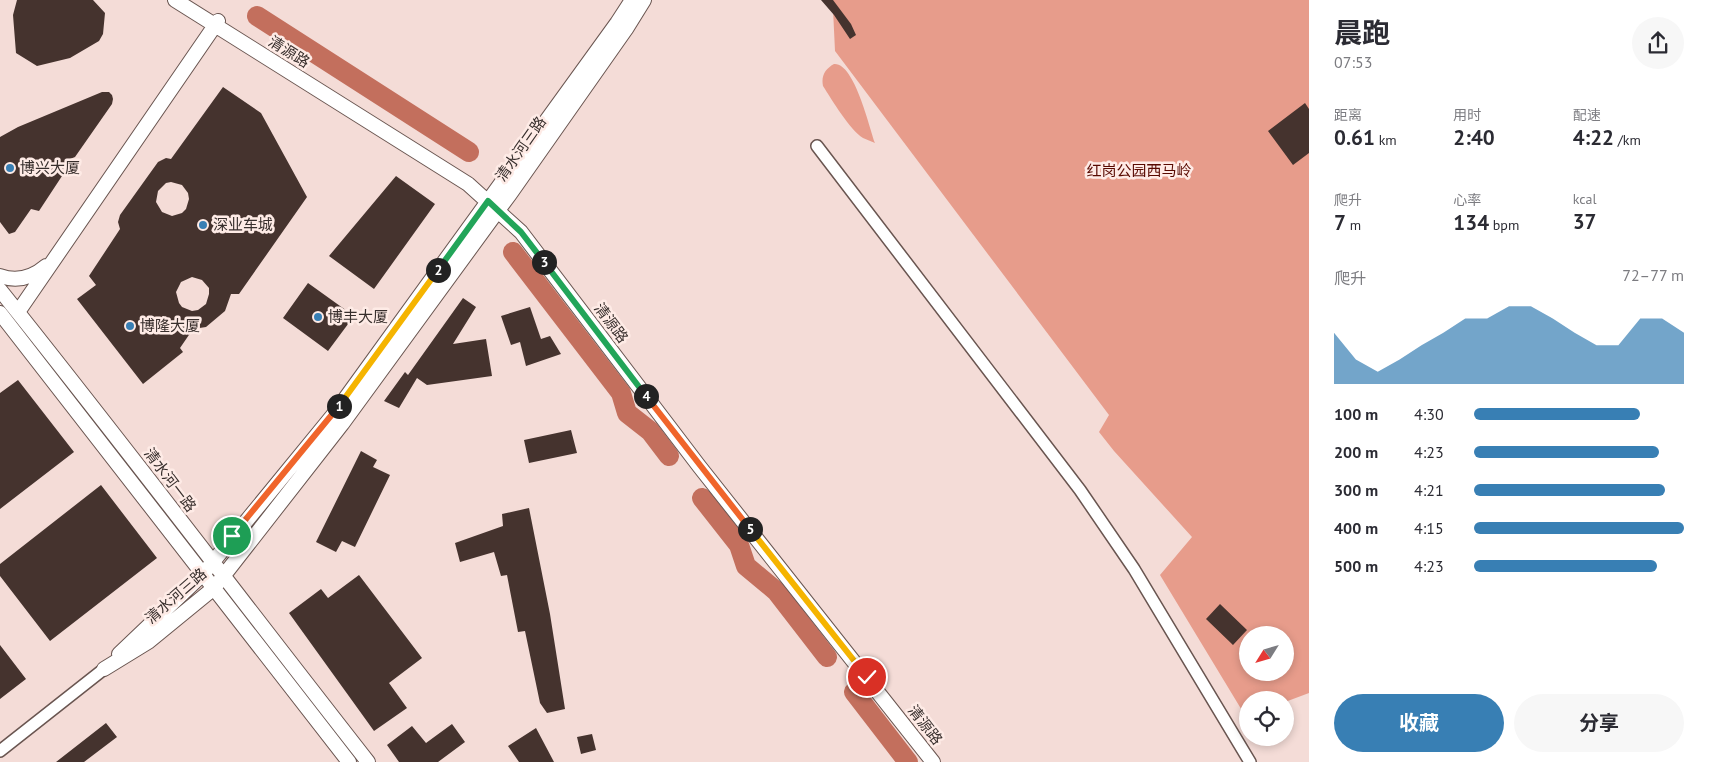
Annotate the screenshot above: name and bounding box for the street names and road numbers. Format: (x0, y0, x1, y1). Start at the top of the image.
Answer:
street label: 清源路 (265, 32, 313, 72)
street label: 清水河三路 (491, 113, 550, 185)
street label: 清源路 (590, 299, 633, 346)
street label: 清水河一路 (140, 444, 201, 515)
street label: 清水河三路 (141, 564, 210, 627)
street label: 清源路 (904, 701, 947, 748)

